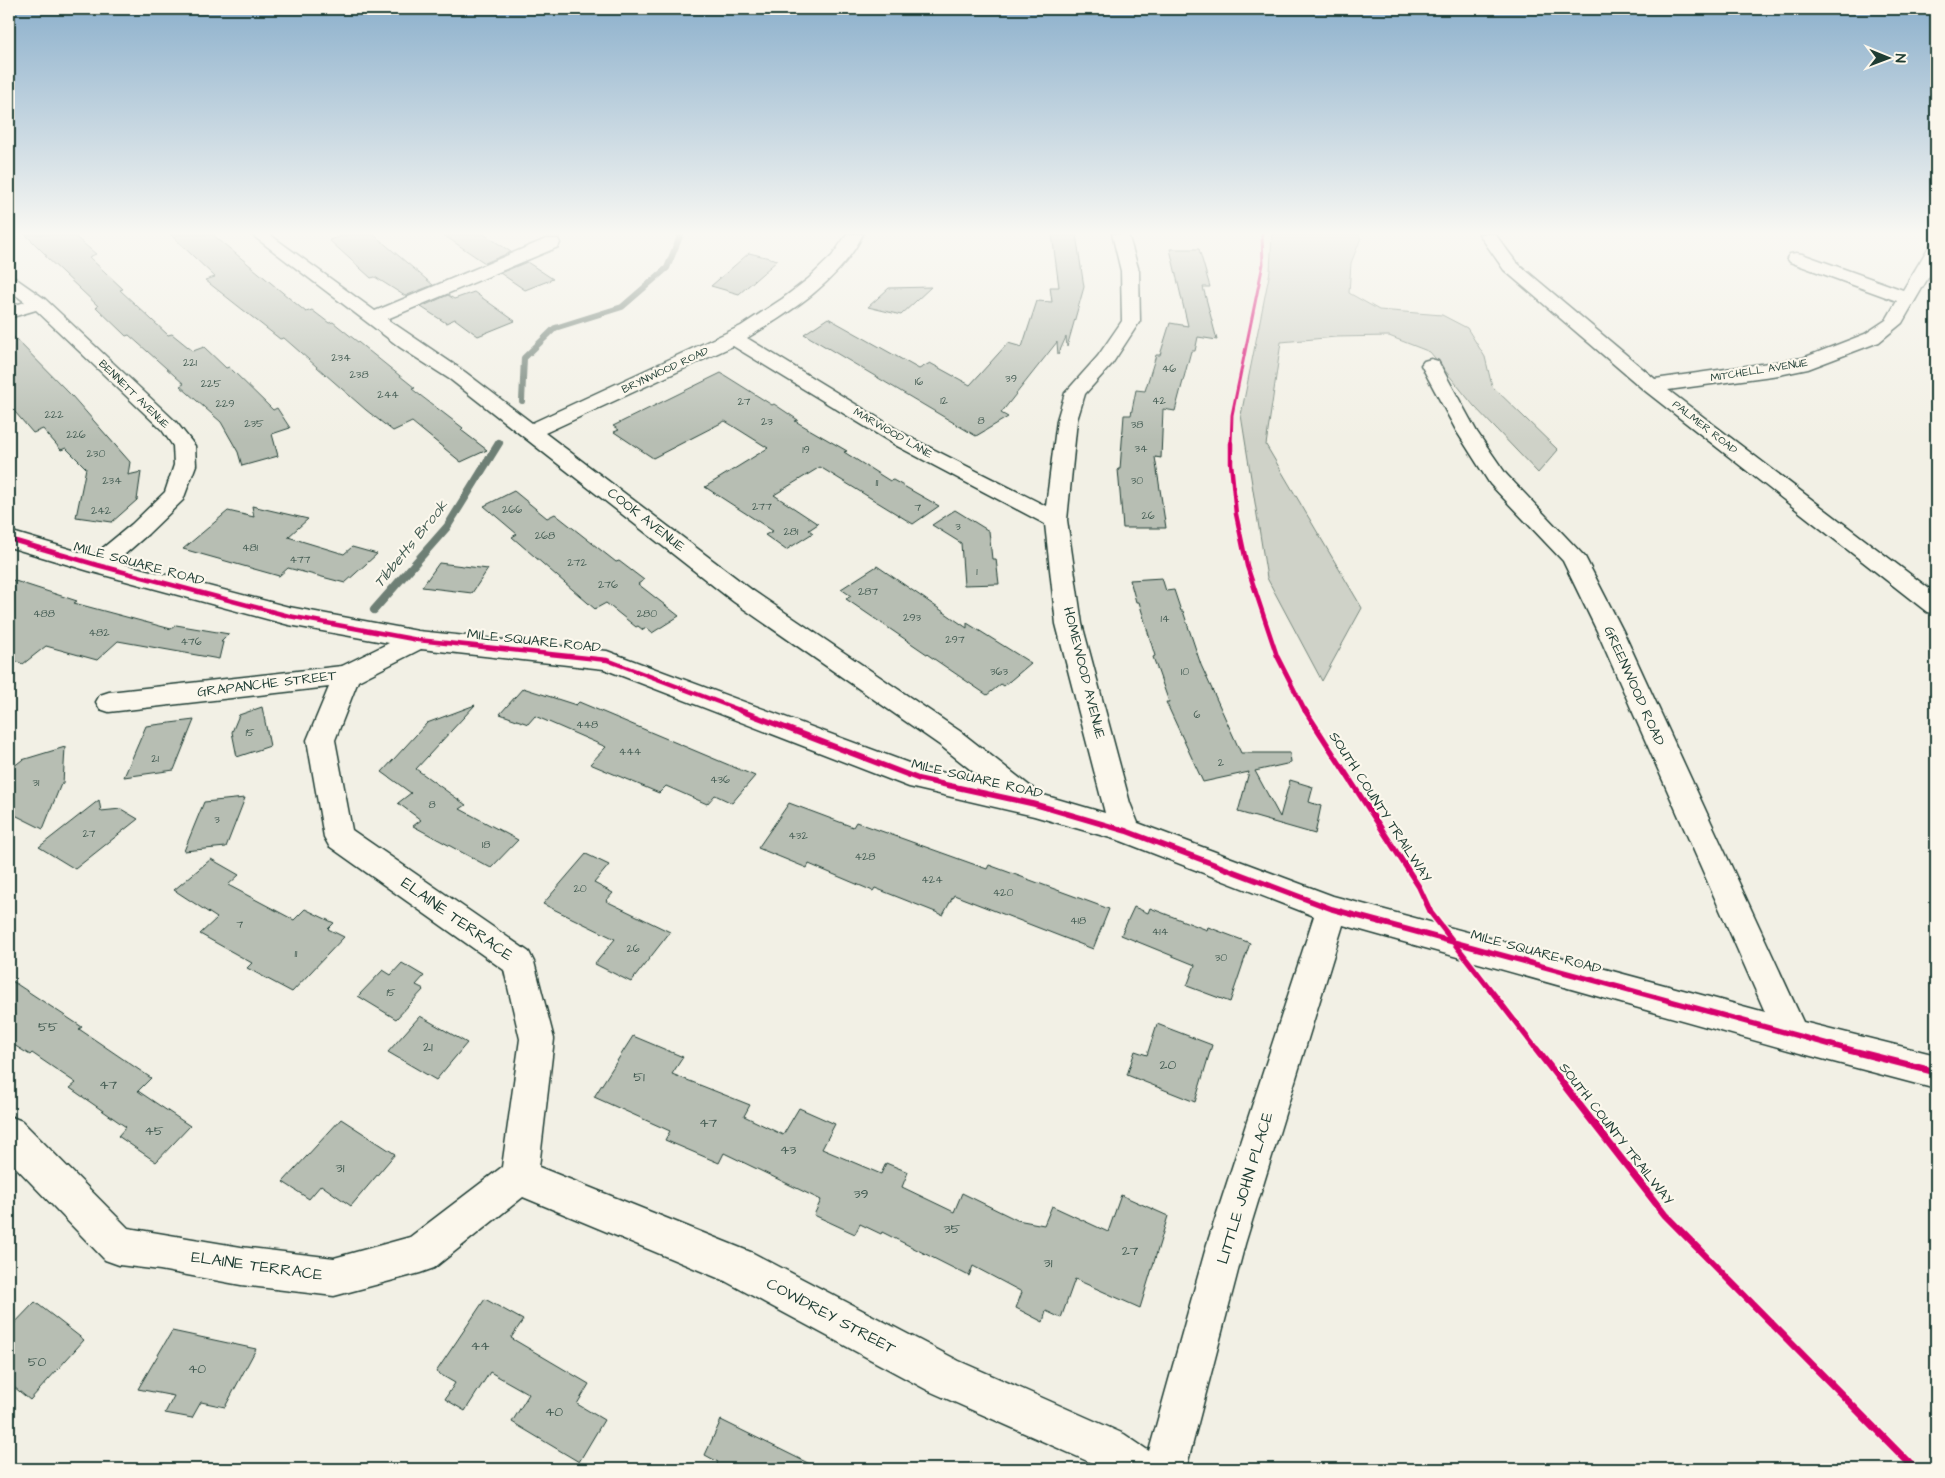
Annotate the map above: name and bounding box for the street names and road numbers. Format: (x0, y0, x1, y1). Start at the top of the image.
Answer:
street label: BRYNWOOD ROAD (619, 343, 711, 397)
street label: MITCHELL AVENUE (1709, 355, 1809, 385)
street label: BENNETT AVENUE (95, 356, 173, 432)
street label: PALMER ROAD (1669, 397, 1741, 457)
street label: MARWOOD LANE (851, 404, 936, 462)
street label: COOK AVENUE (603, 483, 690, 557)
street label: MILE SQUARE ROAD (72, 537, 206, 591)
street label: HOMEWOOD AVENUE (1058, 605, 1110, 742)
street label: GREENWOOD ROAD (1599, 623, 1669, 749)
street label: MILE SQUARE ROAD (466, 624, 602, 658)
street label: GRAPANCHE STREET (196, 665, 338, 702)
street label: SOUTH COUNTY TRAILWAY (1324, 728, 1437, 887)
street label: MILE SQUARE ROAD (909, 754, 1045, 804)
street label: ELAINE TERRACE (396, 872, 518, 966)
street label: MILE SQUARE ROAD (1469, 925, 1603, 979)
street label: SOUTH COUNTY TRAILWAY (1554, 1059, 1678, 1210)
street label: LITTLE JOHN PLACE (1211, 1109, 1279, 1267)
street label: ELAINE TERRACE (190, 1246, 325, 1286)
street label: COWDREY STREET (762, 1273, 900, 1359)

